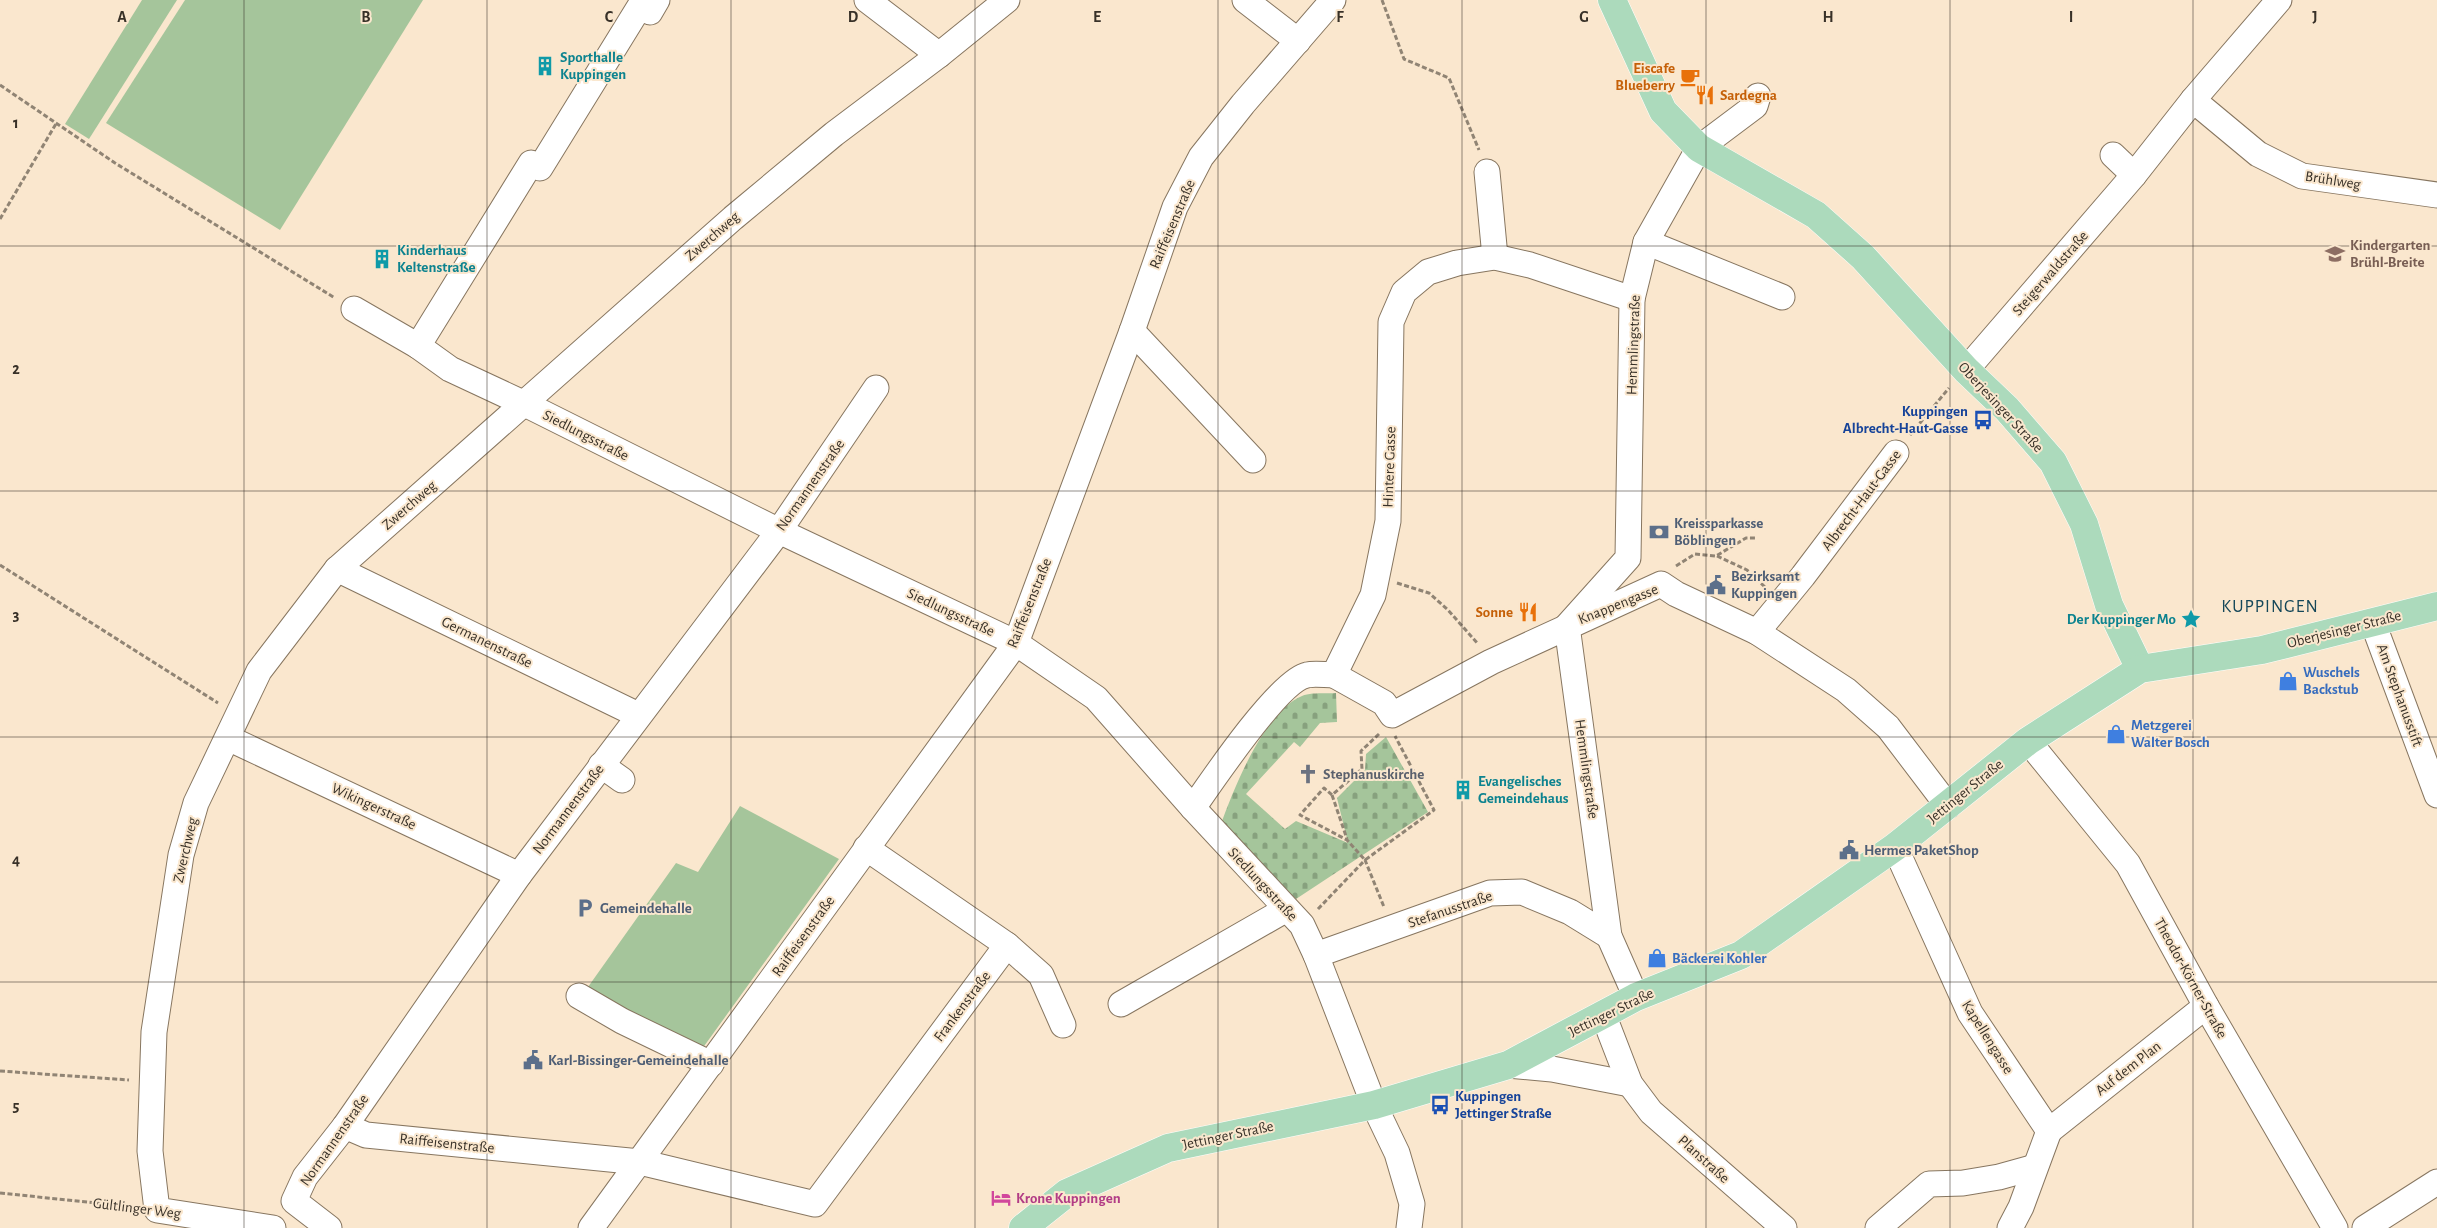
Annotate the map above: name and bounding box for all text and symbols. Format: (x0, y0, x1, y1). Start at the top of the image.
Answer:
text: A (117, 9, 127, 25)
text: B (361, 9, 371, 25)
text: C (605, 9, 614, 25)
text: D (848, 9, 859, 25)
text: E (1093, 9, 1101, 25)
text: F (1336, 9, 1344, 25)
text: G (1579, 9, 1589, 25)
text: H (1822, 9, 1834, 25)
text: I (2069, 9, 2073, 25)
text: J (2312, 9, 2318, 25)
place label: Sporthalle Kuppingen (560, 50, 626, 82)
building icon: Sporthalle Kuppingen (534, 55, 556, 77)
place label: Eiscafe Blueberry (1615, 61, 1675, 93)
cafe icon: Eiscafe Blueberry (1679, 66, 1701, 88)
restaurant icon: Sardegna (1694, 84, 1716, 106)
place label: Sardegna (1720, 88, 1777, 103)
text: 1 (13, 115, 19, 131)
street label: Brühlweg (2304, 169, 2362, 192)
street label: Raiffeisenstraße (1147, 177, 1198, 271)
street label: Zwerchweg (682, 208, 743, 264)
street label: Steigerwaldstraße (2010, 228, 2091, 319)
place label: Kindergarten Brühl-Breite (2350, 238, 2431, 270)
place label: Kinderhaus Keltenstraße (397, 243, 476, 275)
school or university icon: Kindergarten Brühl-Breite (2324, 243, 2346, 265)
building icon: Kinderhaus Keltenstraße (371, 248, 393, 270)
street label: Hemmlingstraße (1624, 295, 1643, 395)
street label: Oberjesinger Straße (1955, 359, 2046, 455)
text: 2 (12, 361, 20, 377)
place label: Kuppingen Albrecht-Haut-Gasse (1843, 404, 1968, 436)
street label: Siedlungsstraße (540, 407, 631, 464)
bus stop icon: Kuppingen Albrecht-Haut-Gasse (1972, 409, 1994, 431)
street label: Hintere Gasse (1381, 426, 1398, 508)
street label: Normannenstraße (773, 437, 848, 534)
street label: Albrecht-Haut-Gasse (1819, 447, 1904, 553)
street label: Zwerchweg (379, 477, 440, 533)
place label: Kreissparkasse Böblingen (1674, 516, 1763, 548)
bank icon: Kreissparkasse Böblingen (1648, 521, 1670, 543)
street label: Raiffeisenstraße (1005, 556, 1054, 650)
place label: Bezirksamt Kuppingen (1731, 569, 1800, 601)
public building icon: Bezirksamt Kuppingen (1705, 574, 1727, 596)
street label: Knappengasse (1576, 582, 1660, 627)
street label: Siedlungsstraße (905, 586, 997, 639)
district label: KUPPINGEN (2221, 598, 2319, 616)
restaurant icon: Sonne (1517, 601, 1539, 623)
place label: Sonne (1476, 605, 1513, 620)
text: 3 (13, 607, 20, 623)
place icon: Der Kuppinger Mo (2180, 608, 2202, 630)
street label: Oberjesinger Straße (2286, 608, 2403, 651)
place label: Der Kuppinger Mo (2067, 612, 2176, 627)
street label: Germanenstraße (439, 614, 535, 671)
street label: Am Stephanusstift (2374, 642, 2425, 749)
place label: Wuschels Backstub (2303, 665, 2360, 697)
shop icon: Wuschels Backstub (2277, 670, 2299, 692)
street label: Hemmlingstraße (1572, 718, 1601, 820)
place label: Metzgerei Walter Bosch (2131, 718, 2210, 750)
shop icon: Metzgerei Walter Bosch (2105, 723, 2127, 745)
street label: Jettinger Straße (1925, 756, 2006, 826)
street label: Normannenstraße (530, 762, 607, 857)
church icon: Stephanuskirche (1297, 763, 1319, 785)
place label: Stephanuskirche (1323, 767, 1424, 782)
place label: Evangelisches Gemeindehaus (1478, 774, 1569, 806)
building icon: Evangelisches Gemeindehaus (1452, 779, 1474, 801)
street label: Wikingerstraße (329, 780, 418, 833)
street label: Zwerchweg (171, 815, 200, 884)
public building icon: Hermes PaketShop (1838, 839, 1860, 861)
place label: Hermes PaketShop (1864, 843, 1979, 858)
street label: Siedlungsstraße (1225, 845, 1300, 924)
text: 4 (12, 852, 20, 868)
street label: Stefanusstraße (1406, 888, 1494, 931)
street label: Raiffeisenstraße (769, 893, 838, 979)
parking icon: Gemeindehalle (574, 897, 596, 919)
place label: Gemeindehalle (600, 901, 692, 916)
street label: Theodor-Körner-Straße (2151, 916, 2230, 1041)
shop icon: Bäckerei Kohler (1646, 947, 1668, 969)
place label: Bäckerei Kohler (1672, 951, 1767, 966)
street label: Frankenstraße (931, 968, 994, 1044)
street label: Jettinger Straße (1566, 985, 1656, 1039)
street label: Kapellengasse (1959, 998, 2016, 1077)
street label: Auf dem Plan (2093, 1038, 2164, 1098)
public building icon: Karl-Bissinger-Gemeindehalle (522, 1049, 544, 1071)
place label: Karl-Bissinger-Gemeindehalle (548, 1053, 729, 1068)
place label: Kuppingen Jettinger Straße (1455, 1089, 1552, 1121)
street label: Normannenstraße (297, 1092, 372, 1189)
bus stop icon: Kuppingen Jettinger Straße (1429, 1094, 1451, 1116)
text: 5 (13, 1098, 20, 1114)
street label: Jettinger Straße (1181, 1119, 1275, 1152)
street label: Raiffeisenstraße (399, 1131, 495, 1156)
street label: Planstraße (1675, 1133, 1732, 1186)
hotel icon: Krone Kuppingen (990, 1187, 1012, 1209)
place label: Krone Kuppingen (1016, 1191, 1121, 1206)
street label: Gültlinger Weg (92, 1196, 182, 1221)

